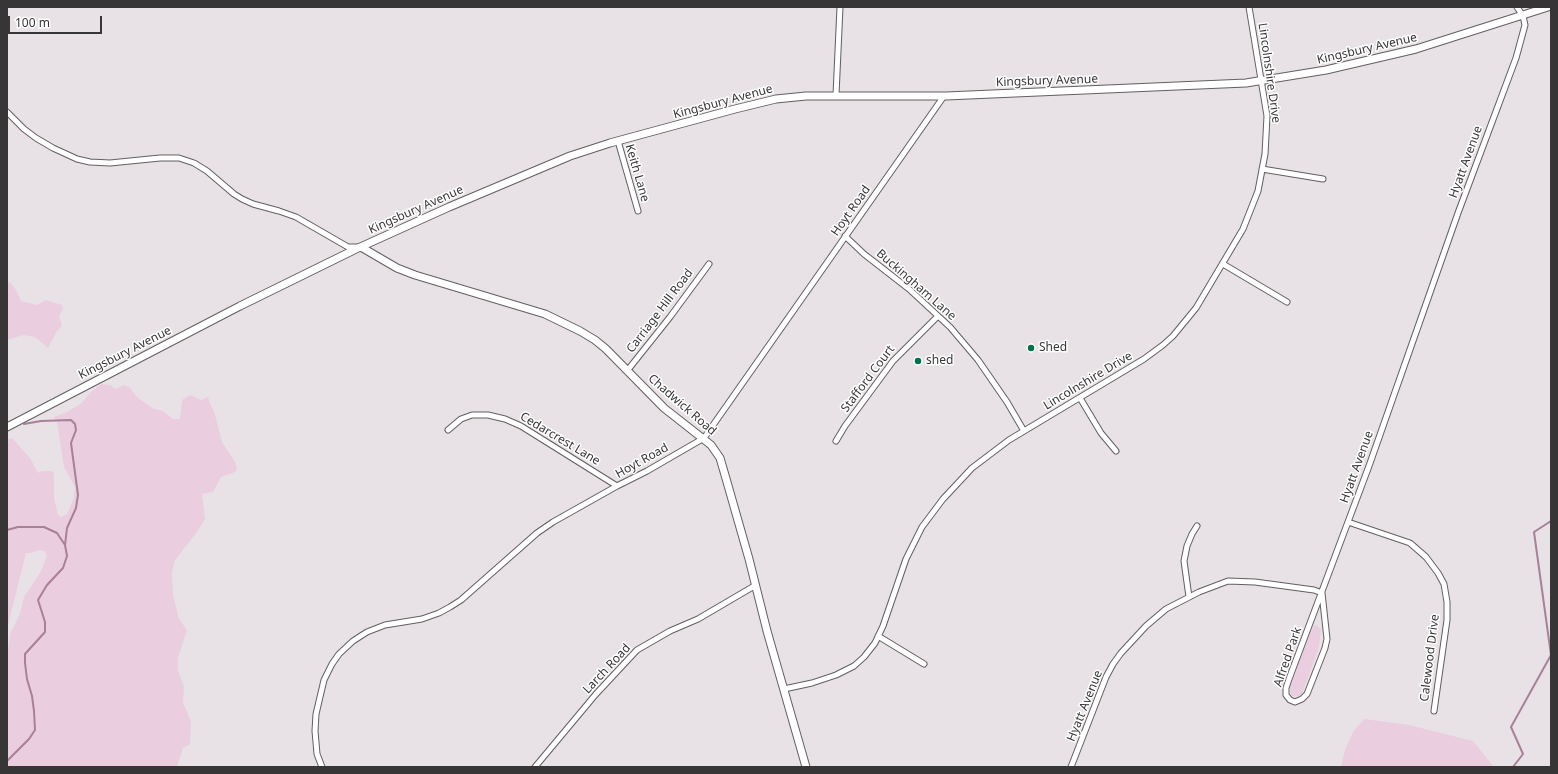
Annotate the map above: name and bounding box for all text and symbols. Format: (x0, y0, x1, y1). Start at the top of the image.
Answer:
scale bar (10, 8, 104, 34)
text: 100 m (15, 14, 50, 31)
street label: Lincolnshire Drive (1255, 22, 1283, 124)
street label: Kingsbury Avenue (1316, 30, 1418, 68)
street label: Kingsbury Avenue (996, 72, 1098, 90)
street label: Kingsbury Avenue (672, 82, 774, 122)
street label: Hyatt Avenue (1446, 124, 1486, 200)
street label: Keith Lane (622, 142, 652, 204)
street label: Kingsbury Avenue (366, 183, 466, 237)
street label: Hoyt Road (828, 183, 874, 239)
street label: Buckingham Lane (873, 246, 959, 324)
street label: Carriage Hill Road (624, 266, 696, 356)
street label: Kingsbury Avenue (76, 323, 174, 383)
place label: Shed (1039, 341, 1067, 355)
street label: Stafford Court (838, 343, 898, 415)
marker: Shed (1026, 343, 1036, 353)
street label: Lincolnshire Drive (1041, 349, 1135, 413)
place label: shed (926, 354, 953, 368)
marker: shed (913, 356, 923, 366)
street label: Chadwick Road (645, 371, 719, 439)
street label: Cedarcrest Lane (517, 409, 603, 469)
street label: Hyatt Avenue (1337, 429, 1377, 505)
street label: Hoyt Road (613, 441, 671, 481)
street label: Calewood Drive (1417, 613, 1443, 703)
street label: Alfred Park (1271, 625, 1305, 689)
street label: Larch Road (580, 641, 634, 697)
street label: Hyatt Avenue (1064, 668, 1106, 744)

